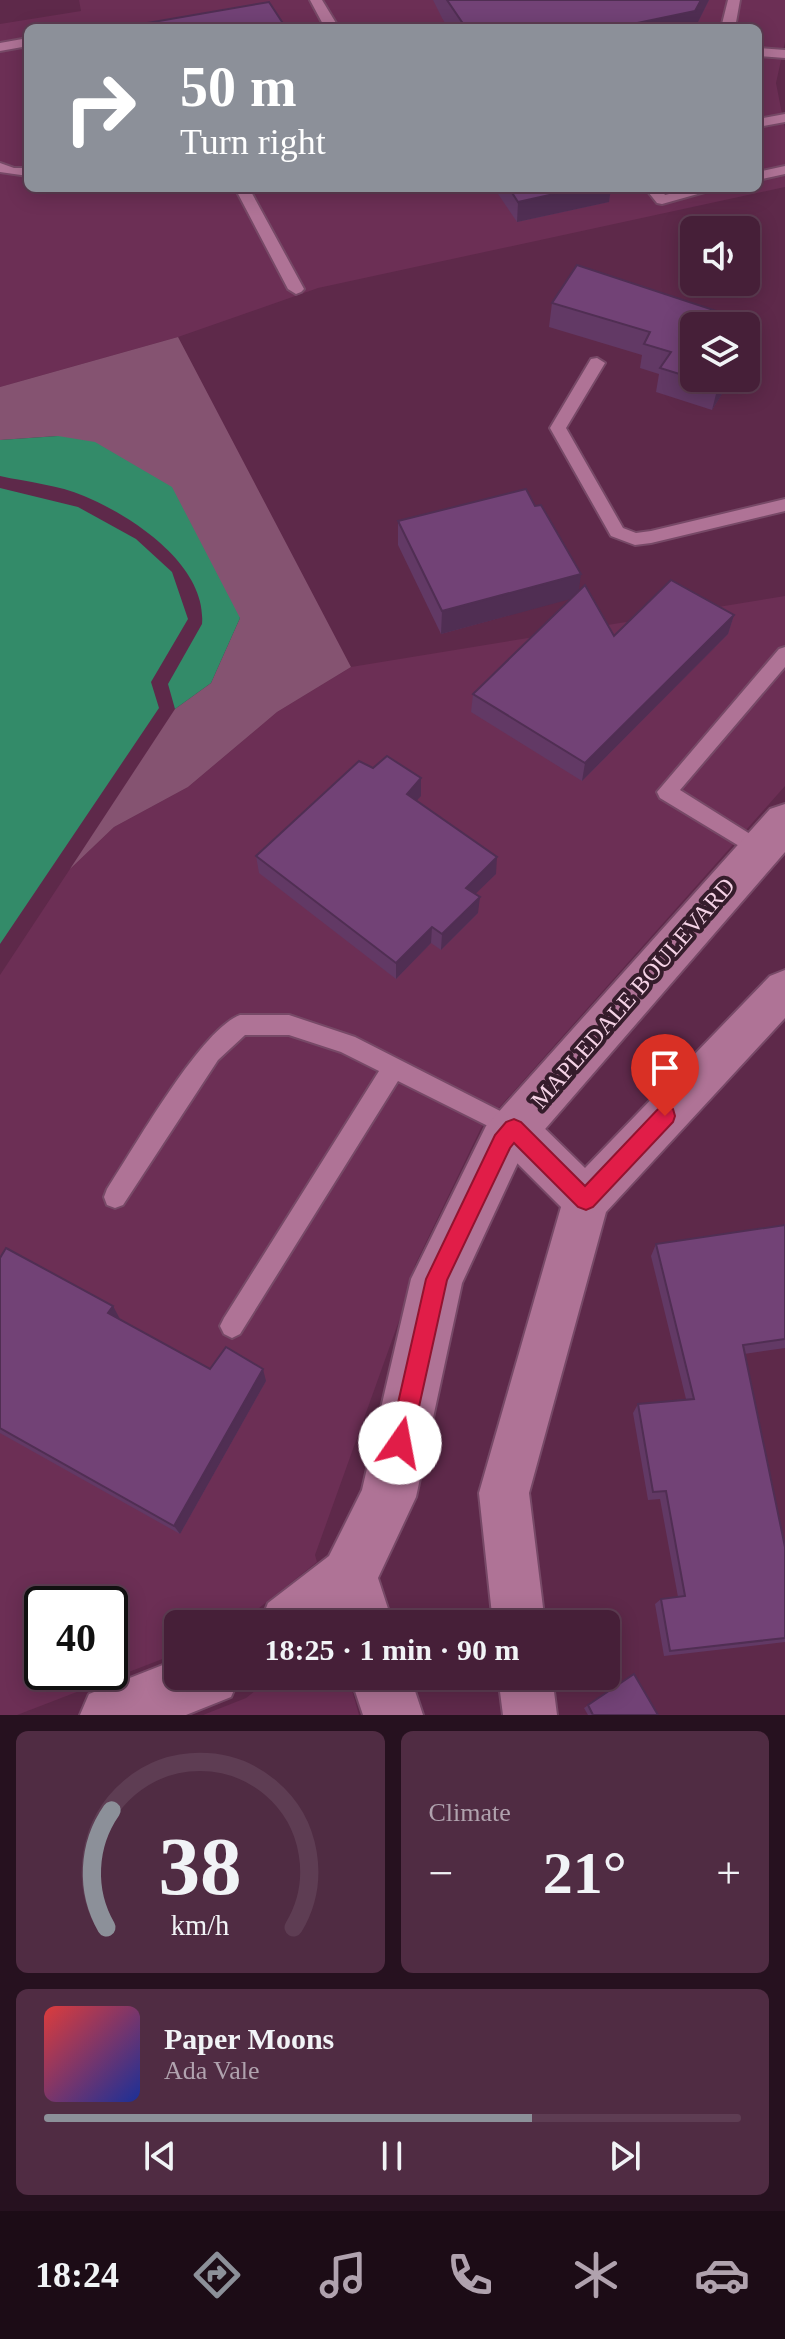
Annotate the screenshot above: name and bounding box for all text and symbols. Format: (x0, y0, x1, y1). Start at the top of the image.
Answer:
icon: right (48, 56, 152, 160)
text: 50 m (180, 56, 297, 118)
text: Turn right (180, 122, 326, 162)
map controls (680, 216, 760, 392)
button: sound (680, 216, 760, 296)
button: layers (680, 312, 760, 392)
street label: MAPLEDALE BOULEVARD (526, 873, 740, 1113)
pin (631, 1034, 699, 1116)
icon: arrive (643, 1046, 687, 1090)
position arrow (358, 1401, 442, 1485)
speed limit sign: 40 (24, 1586, 128, 1690)
text: 18:25 · 1 min · 90 m (265, 1633, 520, 1666)
text: Climate (429, 1798, 511, 1827)
text: 38 (159, 1820, 242, 1912)
text: 21° (543, 1840, 627, 1906)
text: − (429, 1849, 453, 1898)
text: + (716, 1849, 741, 1898)
text: km/h (171, 1910, 230, 1941)
text: Paper Moons (164, 2022, 334, 2055)
text: Ada Vale (164, 2056, 260, 2085)
icon: previous (138, 2134, 182, 2178)
icon: pause (370, 2134, 414, 2178)
icon: next (603, 2134, 647, 2178)
icon: directions (189, 2247, 245, 2303)
icon: music (315, 2247, 371, 2303)
icon: phone (442, 2247, 498, 2303)
icon: climate (568, 2247, 624, 2303)
icon: car (694, 2247, 750, 2303)
text: 18:24 (35, 2255, 119, 2295)

